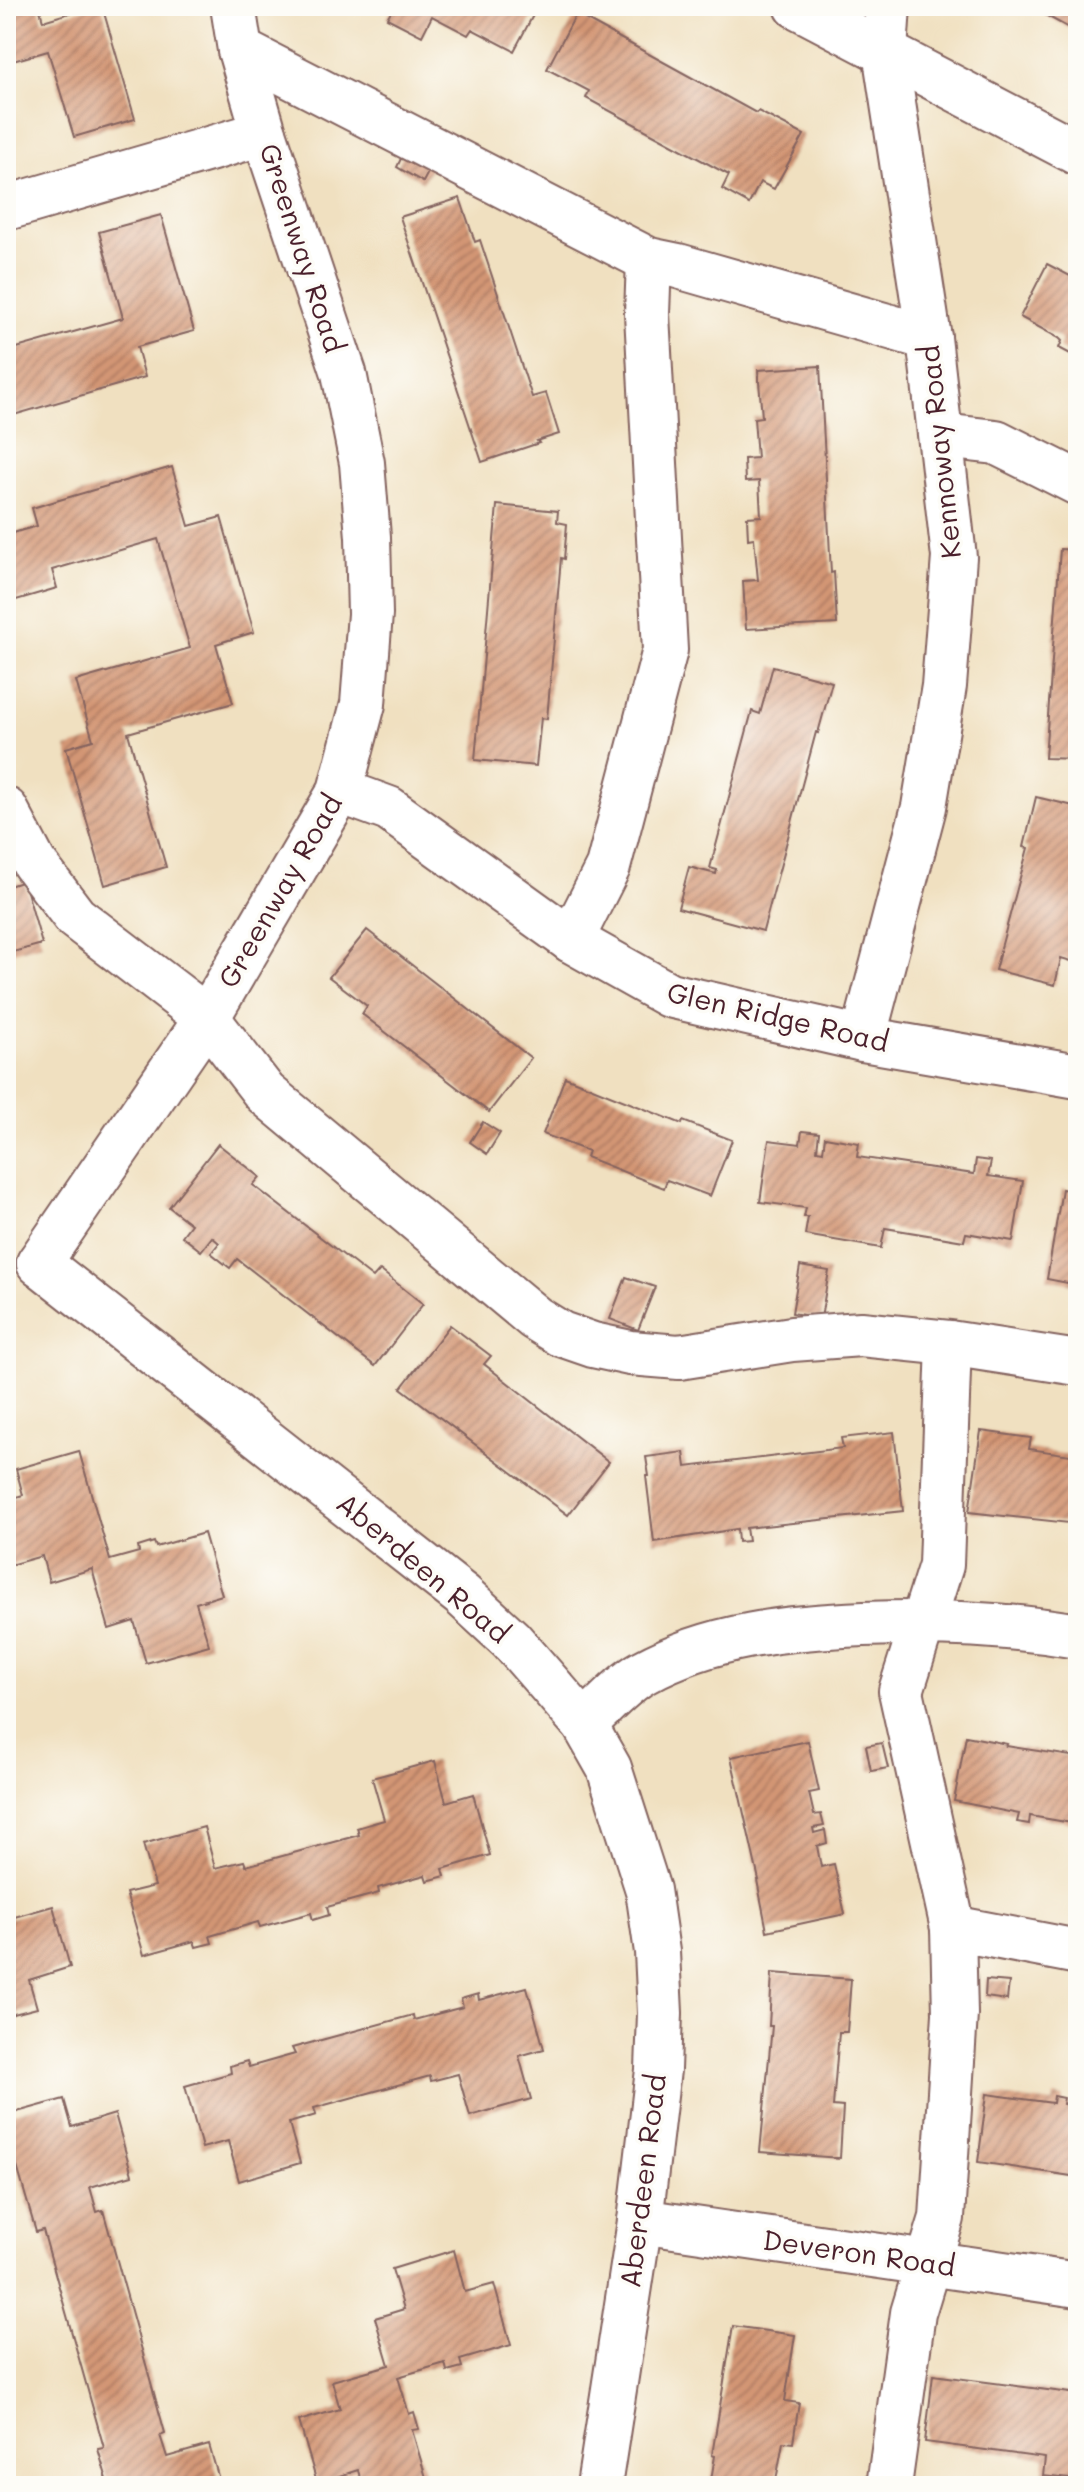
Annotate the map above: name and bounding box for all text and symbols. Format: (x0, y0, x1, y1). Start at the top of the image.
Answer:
street label: Greenway Road (252, 139, 354, 357)
street label: Kennoway Road (910, 344, 968, 561)
street label: Greenway Road (209, 787, 349, 994)
street label: Glen Ridge Road (664, 973, 892, 1059)
street label: Aberdeen Road (330, 1484, 518, 1650)
street label: Aberdeen Road (611, 2072, 673, 2290)
street label: Deveron Road (761, 2221, 957, 2283)

